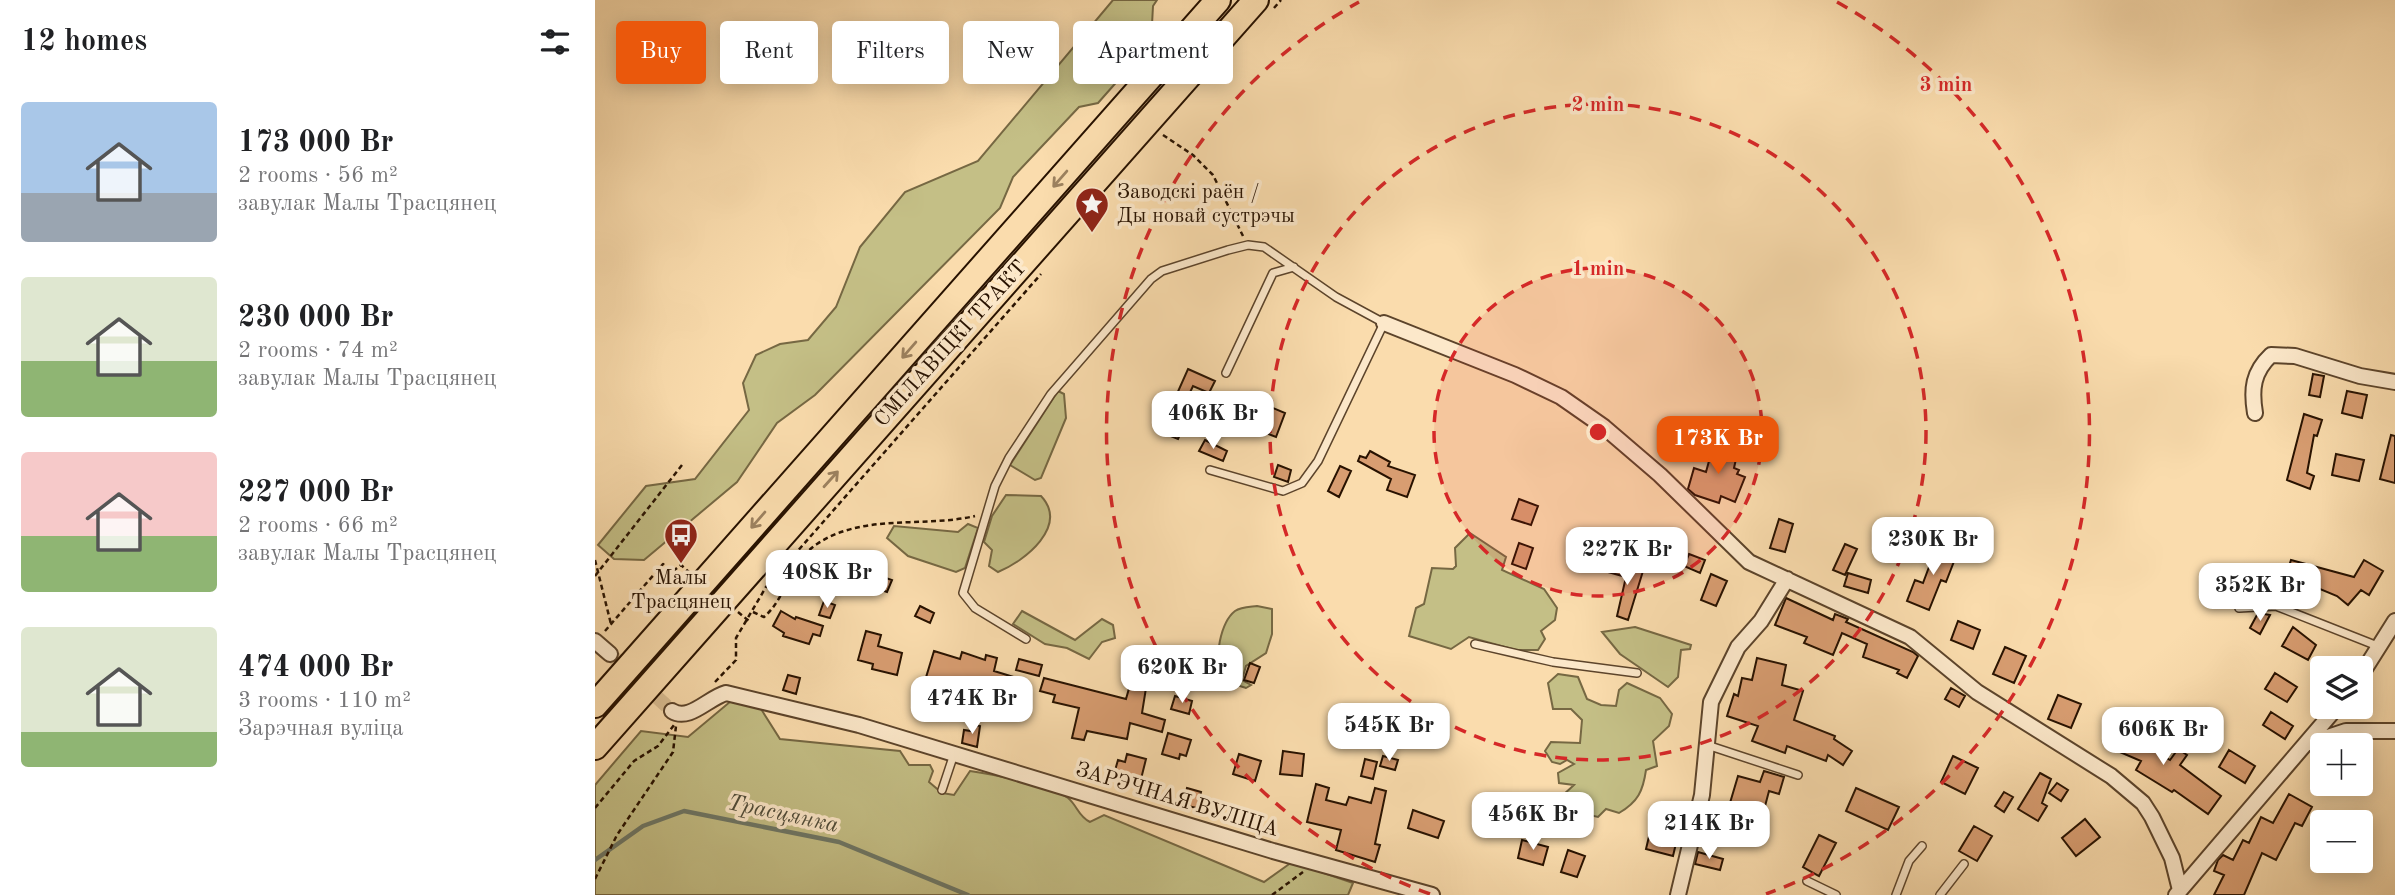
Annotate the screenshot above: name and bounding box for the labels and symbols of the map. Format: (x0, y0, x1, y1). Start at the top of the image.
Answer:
text: 3 min (1920, 75, 1972, 96)
text: 2 min (1572, 95, 1624, 116)
one-way arrow (1052, 170, 1068, 188)
place label: Заводскі раён / Ды новай сустрэчы (1117, 182, 1295, 227)
place icon: Заводскі раён / Ды новай сустрэчы (1073, 185, 1111, 234)
street label: СМІЛАВІЦКІ ТРАКТ (871, 257, 1031, 431)
text: 1 min (1572, 259, 1624, 280)
one-way arrow (901, 340, 917, 358)
pin: 406K Br (1148, 392, 1278, 451)
pin: 173K Br (1653, 416, 1783, 476)
centre of rings (1586, 420, 1610, 444)
one-way arrow (823, 470, 839, 488)
one-way arrow (750, 511, 767, 528)
bus stop icon: Малы Трасцянец (662, 516, 700, 565)
pin: 230K Br (1868, 518, 1998, 577)
pin: 227K Br (1562, 528, 1692, 587)
pin: 408K Br (762, 550, 892, 610)
pin: 352K Br (2195, 564, 2325, 623)
place label: Малы Трасцянец (631, 568, 732, 613)
pin: 620K Br (1117, 646, 1247, 705)
pin: 474K Br (907, 676, 1037, 736)
pin: 545K Br (1324, 704, 1454, 763)
pin: 606K Br (2098, 708, 2228, 767)
street label: ЗАРЭЧНАЯ ВУЛІЦА (1073, 759, 1281, 841)
water label: Трасцянка (725, 791, 841, 838)
pin: 456K Br (1468, 792, 1598, 852)
pin: 214K Br (1644, 802, 1774, 861)

